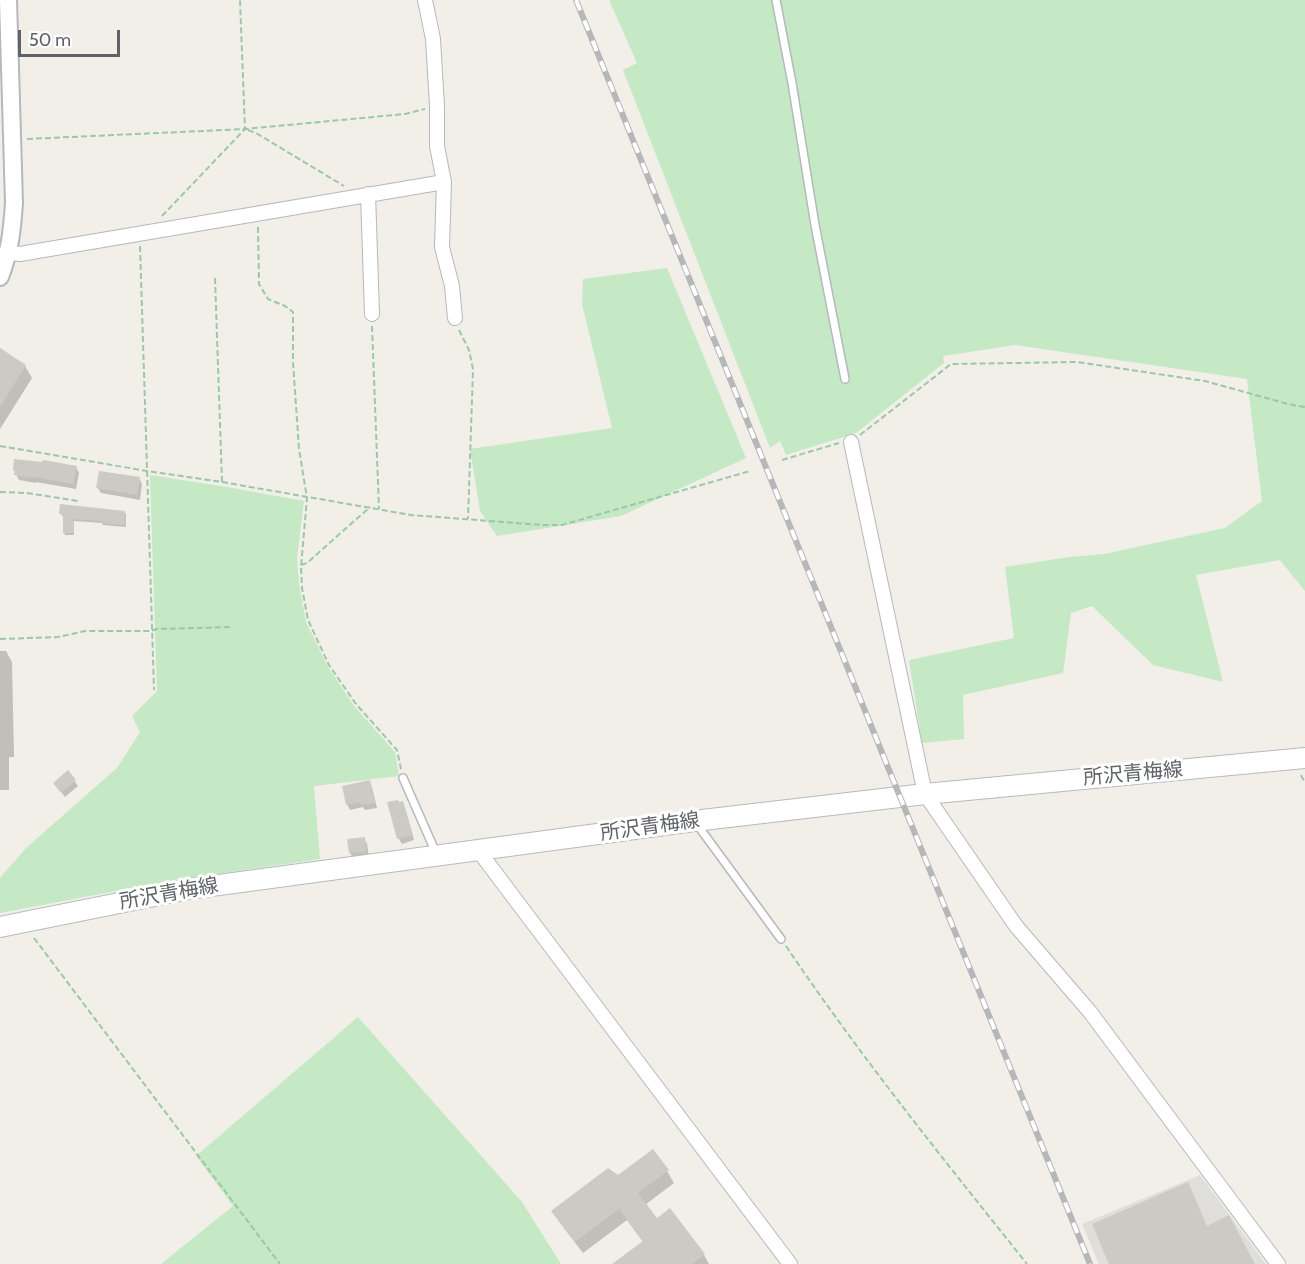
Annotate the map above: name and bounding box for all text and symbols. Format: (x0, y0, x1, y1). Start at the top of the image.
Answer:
scale bar (21, 18, 123, 56)
text: 50 m (29, 29, 71, 51)
street label: 所沢青梅線 (1082, 758, 1184, 790)
street label: 所沢青梅線 (599, 808, 701, 846)
street label: 所沢青梅線 (118, 873, 220, 915)

